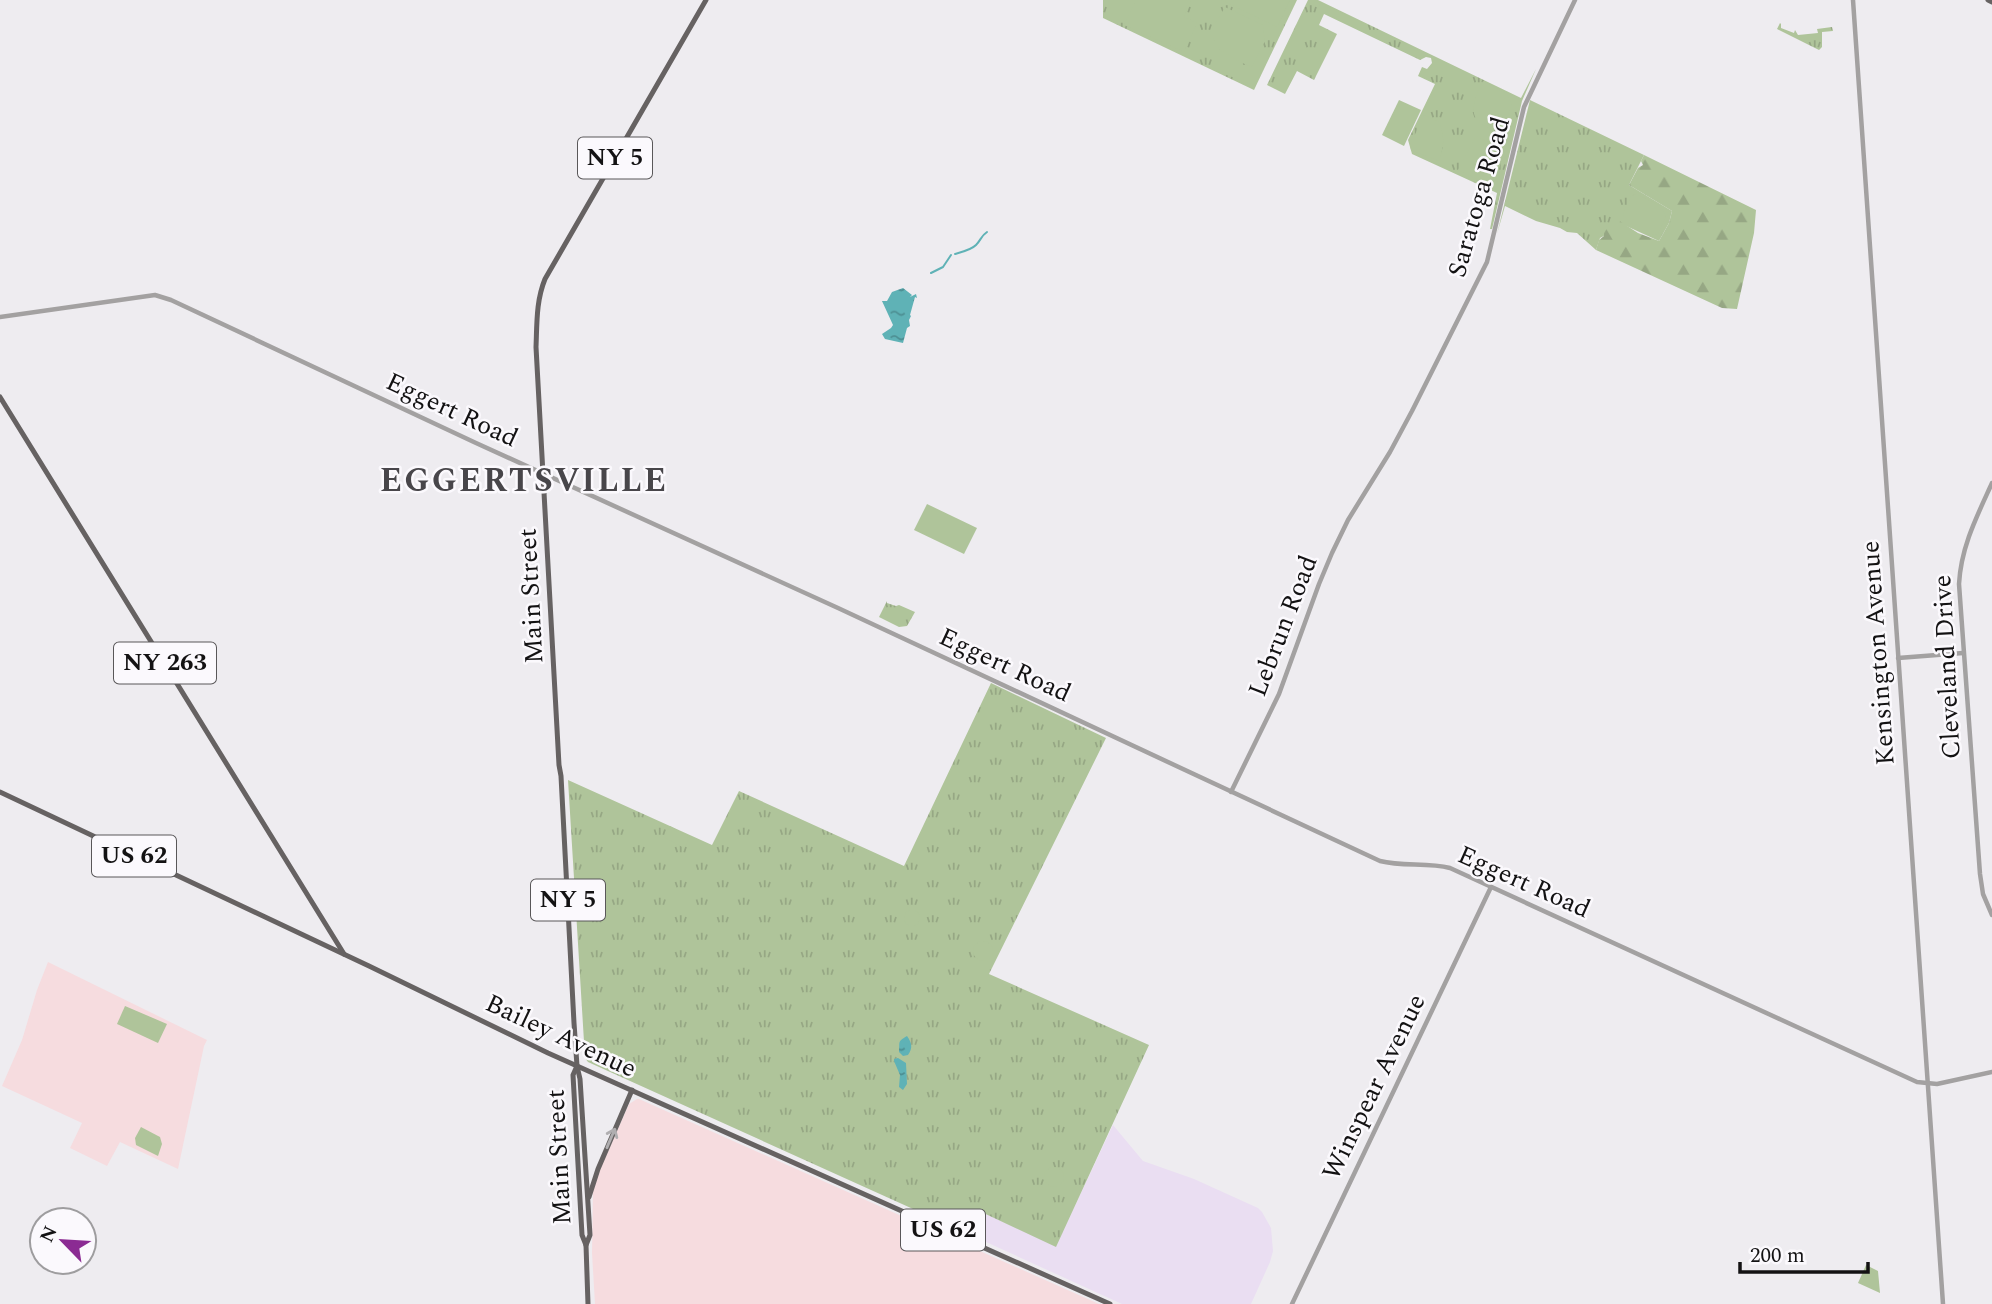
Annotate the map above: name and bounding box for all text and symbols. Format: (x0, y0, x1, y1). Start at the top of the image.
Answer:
street label: Saratoga Road (1437, 112, 1521, 282)
road number: NY 5 (578, 138, 652, 178)
street label: Eggert Road (379, 362, 525, 458)
district label: EGGERTSVILLE (380, 456, 668, 506)
street label: Main Street (507, 527, 555, 665)
street label: Kensington Avenue (1850, 539, 1906, 767)
street label: Lebrun Road (1238, 549, 1328, 703)
street label: Cleveland Drive (1922, 574, 1972, 760)
street label: Eggert Road (932, 617, 1078, 713)
road number: NY 263 (114, 642, 216, 684)
street label: Eggert Road (1451, 835, 1597, 929)
road number: US 62 (92, 836, 176, 876)
road number: NY 5 (531, 880, 605, 920)
street label: Bailey Avenue (479, 983, 643, 1089)
street label: Winspear Avenue (1312, 987, 1436, 1187)
street label: Main Street (535, 1088, 583, 1226)
one-way arrow (605, 1128, 618, 1149)
north arrow (28, 1206, 98, 1276)
road number: US 62 (901, 1210, 985, 1250)
text: N (33, 1221, 65, 1248)
scale bar (1740, 1230, 1868, 1274)
text: 200 m (1750, 1240, 1805, 1272)

